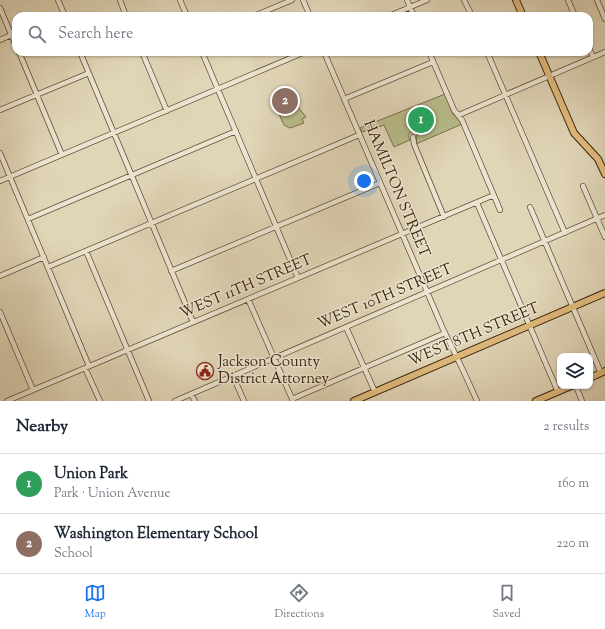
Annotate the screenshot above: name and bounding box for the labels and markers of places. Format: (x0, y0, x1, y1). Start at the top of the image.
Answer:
pin: 2 (272, 86, 298, 116)
pin: 1 (408, 105, 434, 135)
place label: Jackson County District Attorney (217, 352, 330, 390)
public building icon: Jackson County District Attorney (195, 361, 215, 381)

